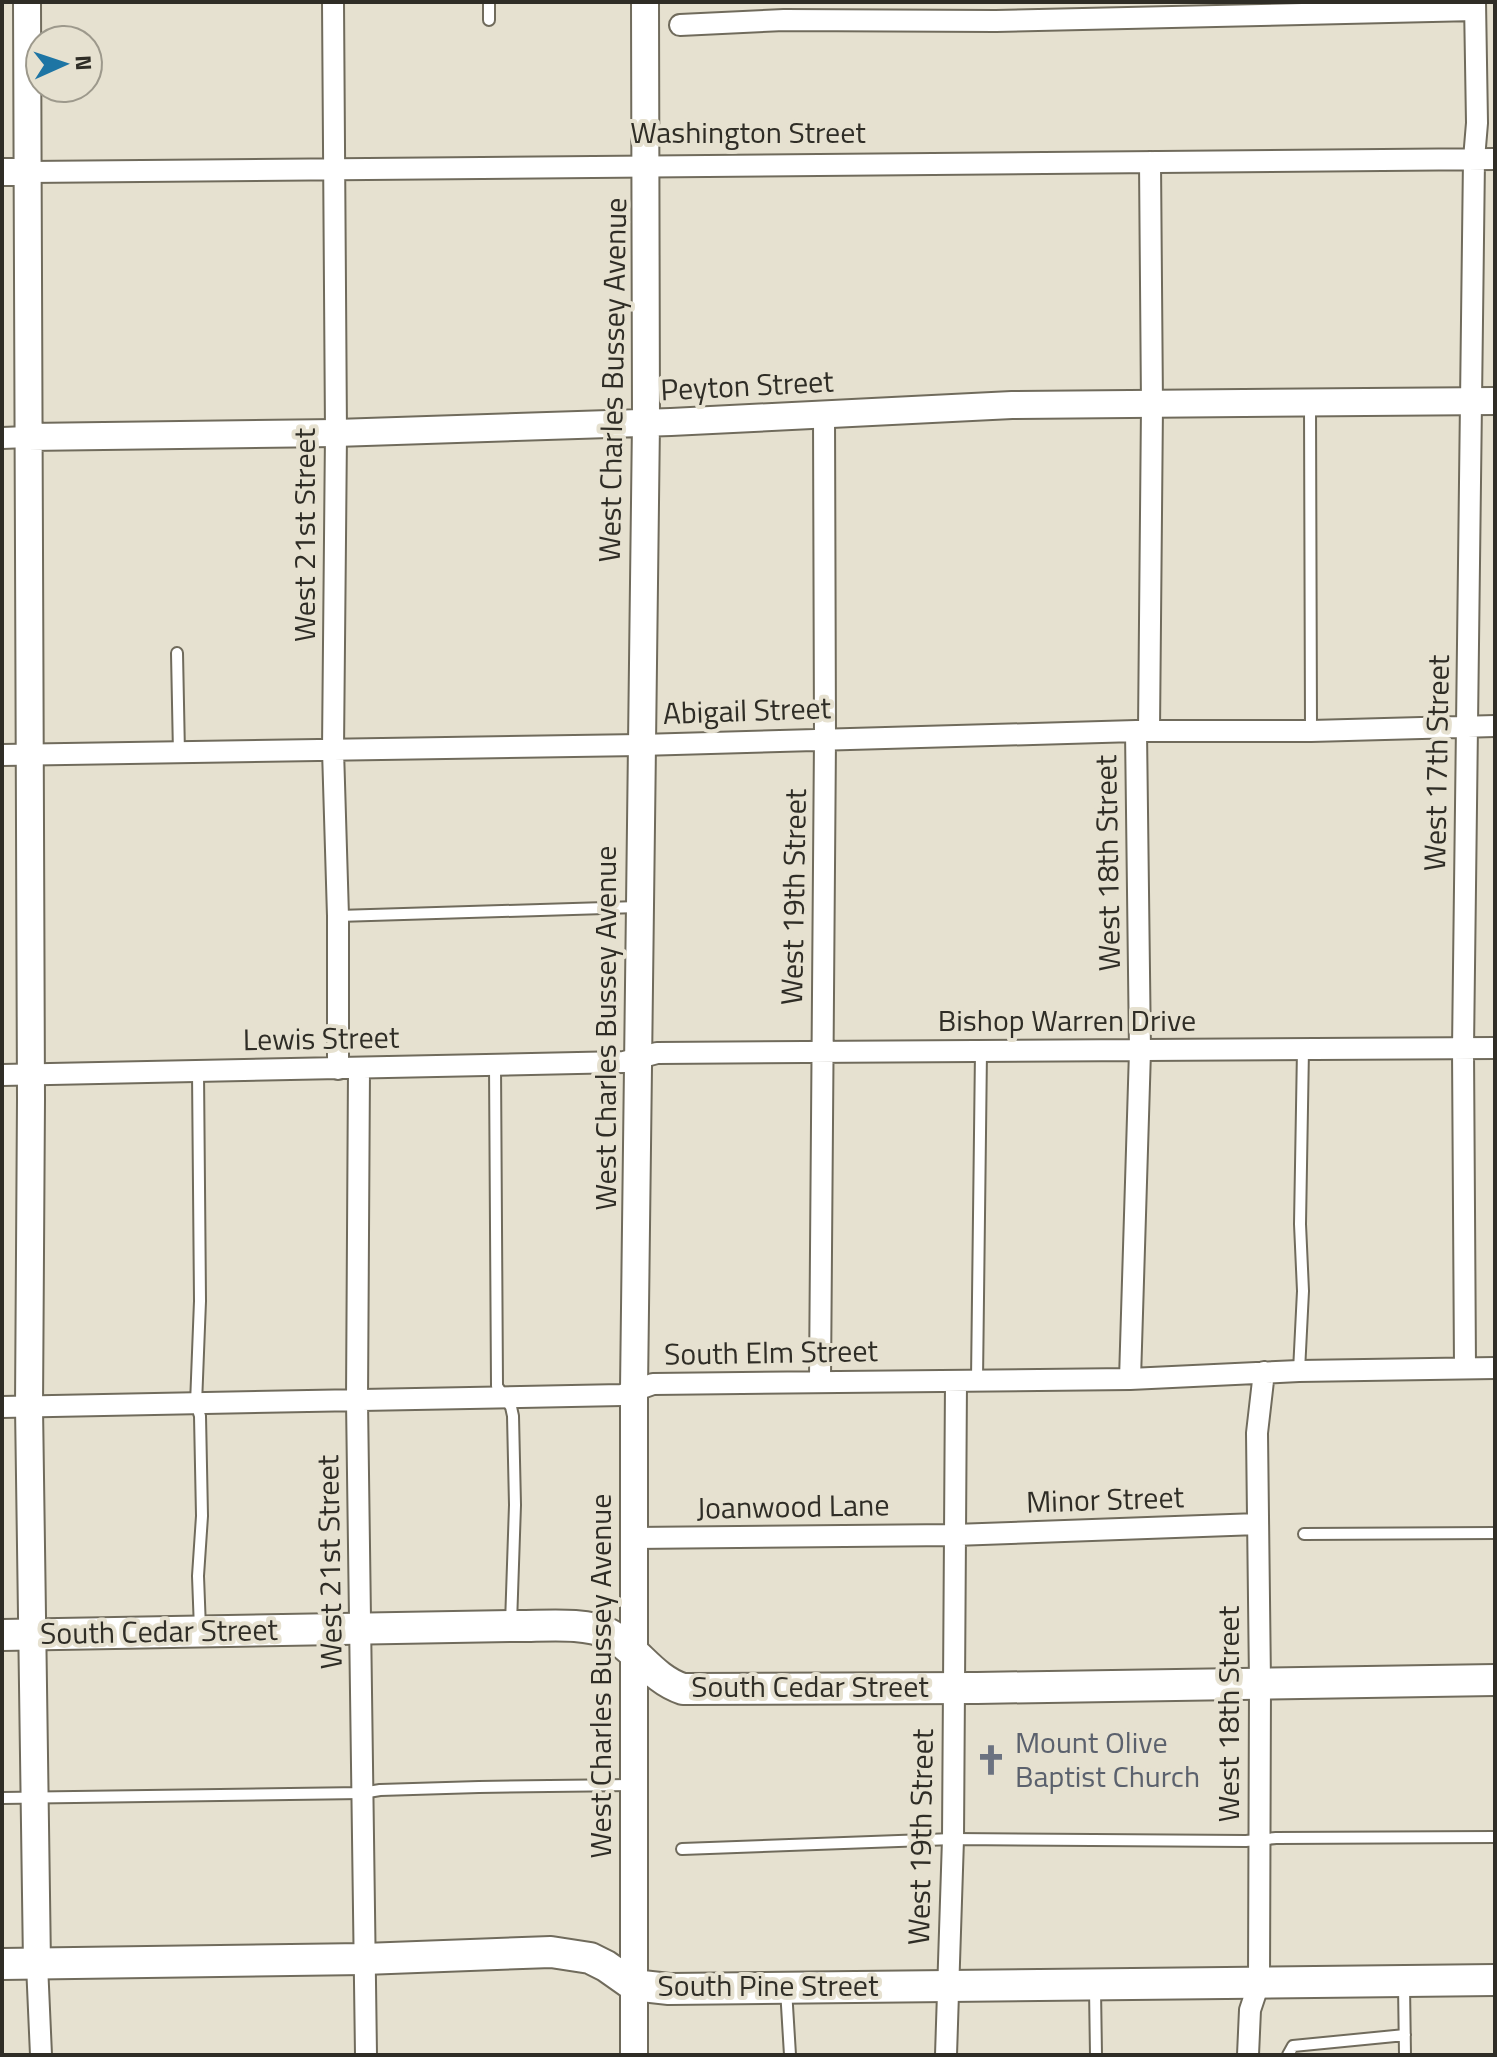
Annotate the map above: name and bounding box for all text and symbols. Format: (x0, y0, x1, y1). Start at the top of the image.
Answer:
north arrow (24, 24, 104, 104)
text: N (67, 54, 101, 71)
street label: Washington Street (630, 109, 866, 155)
street label: West Charles Bussey Avenue (586, 197, 638, 563)
street label: Peyton Street (659, 357, 835, 413)
street label: West 21st Street (281, 427, 327, 642)
street label: West 17th Street (1411, 654, 1461, 872)
street label: Abigail Street (662, 684, 832, 736)
street label: West 18th Street (1082, 754, 1132, 972)
street label: West 19th Street (768, 788, 818, 1006)
street label: West Charles Bussey Avenue (582, 846, 628, 1210)
street label: Bishop Warren Drive (938, 997, 1196, 1043)
street label: Lewis Street (242, 1014, 400, 1062)
street label: South Elm Street (664, 1327, 879, 1377)
street label: West 21st Street (304, 1454, 354, 1670)
street label: Minor Street (1025, 1473, 1185, 1525)
street label: Joanwood Lane (696, 1481, 890, 1531)
street label: West Charles Bussey Avenue (577, 1494, 623, 1858)
street label: West 18th Street (1205, 1605, 1251, 1822)
street label: South Cedar Street (40, 1606, 279, 1656)
street label: South Cedar Street (691, 1663, 929, 1709)
place label: Mount Olive Baptist Church (1015, 1719, 1200, 1799)
street label: West 19th Street (895, 1728, 945, 1946)
church icon: Mount Olive Baptist Church (974, 1743, 1008, 1777)
street label: South Pine Street (658, 1962, 879, 2008)

